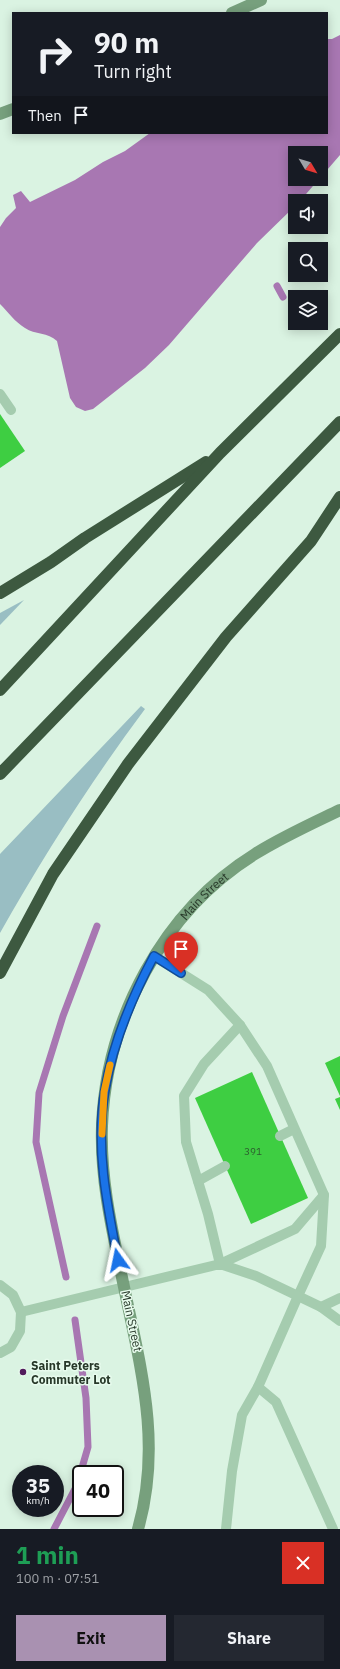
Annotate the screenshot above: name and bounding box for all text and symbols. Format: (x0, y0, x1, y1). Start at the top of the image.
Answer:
text: 90 m (94, 24, 159, 61)
icon: right (28, 28, 80, 80)
text: Turn right (94, 60, 172, 83)
icon: arrive (70, 104, 92, 126)
text: Then (28, 106, 62, 125)
north arrow (288, 146, 328, 186)
map controls (288, 146, 328, 330)
button: sound (288, 194, 328, 234)
button: search (288, 242, 328, 282)
button: layers (288, 290, 328, 330)
street label: Main Street (176, 869, 231, 923)
pin (164, 932, 198, 973)
icon: arrive (170, 938, 192, 960)
house number: 391 (244, 1145, 262, 1158)
position arrow (97, 1239, 139, 1281)
street label: Main Street (118, 1289, 146, 1353)
place label: Saint Peters Commuter Lot (31, 1358, 111, 1387)
marker: Saint Peters Commuter Lot (18, 1367, 28, 1377)
speed limit sign: 40 (72, 1465, 124, 1517)
text: 35 (26, 1472, 50, 1499)
text: km/h (26, 1494, 50, 1507)
text: 1 min (16, 1539, 79, 1571)
button: close (282, 1542, 324, 1584)
text: 100 m · 07:51 (16, 1570, 99, 1587)
button: Exit (16, 1615, 166, 1661)
button: Share (174, 1615, 324, 1661)

